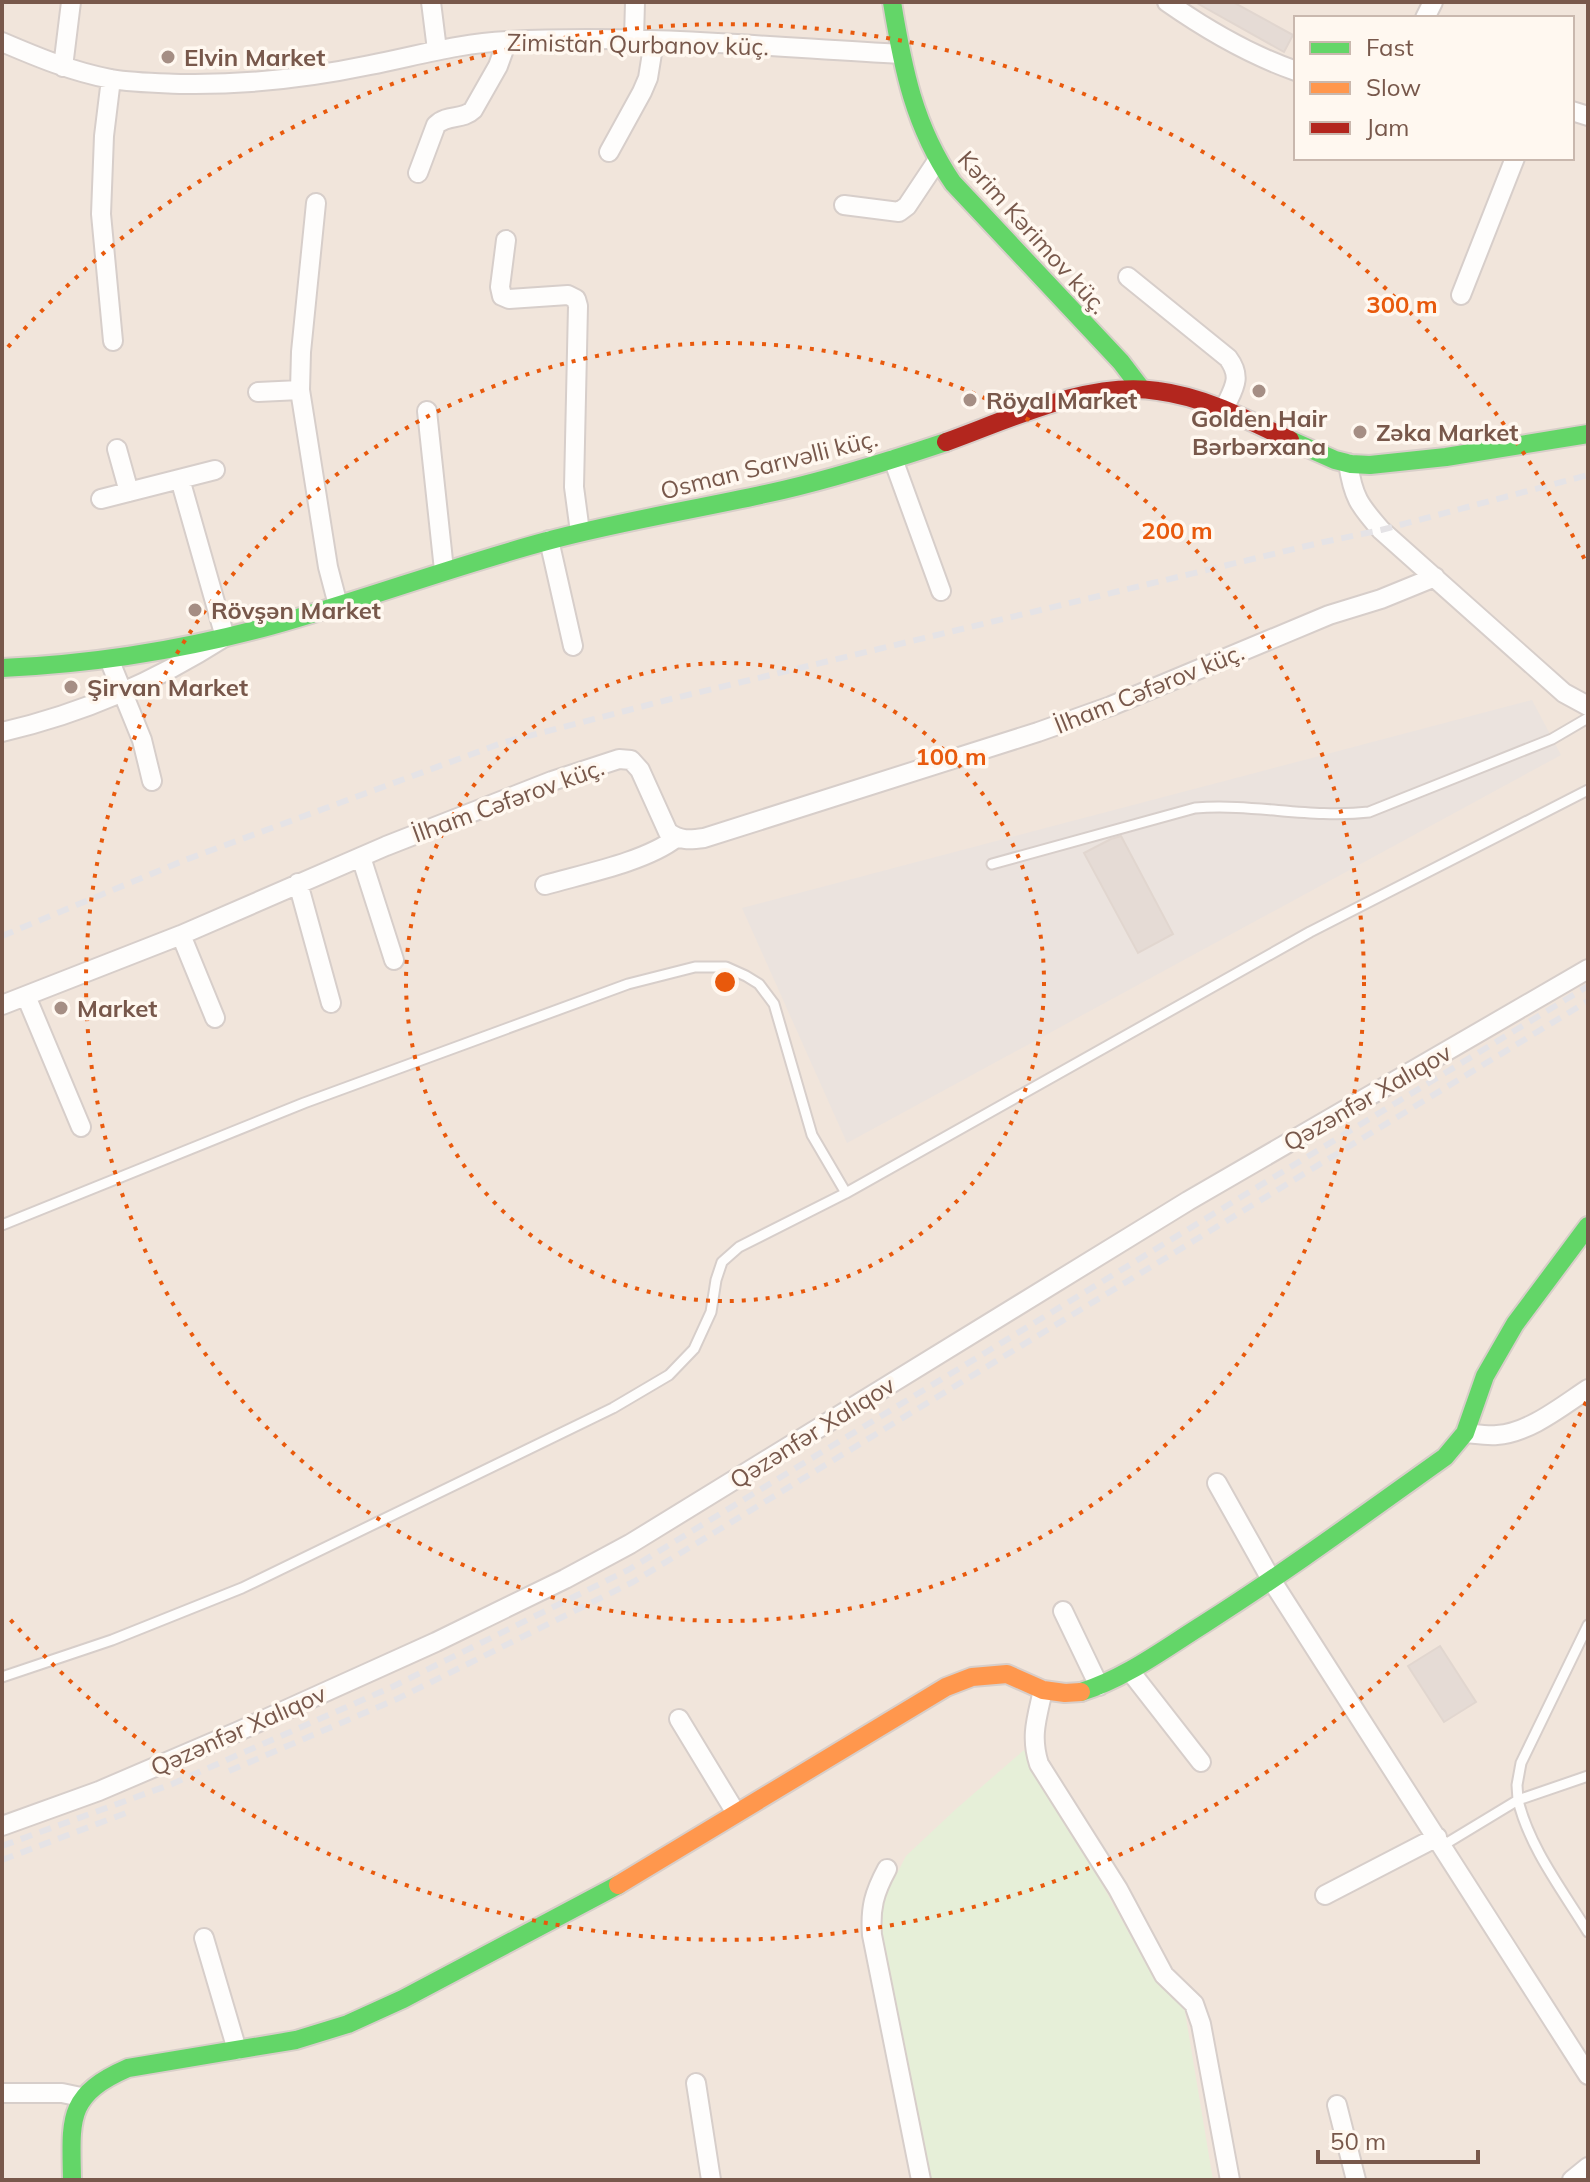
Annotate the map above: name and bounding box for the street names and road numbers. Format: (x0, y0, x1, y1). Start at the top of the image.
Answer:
street label: Zimistan Qurbanov küç. (507, 27, 769, 61)
street label: Kərim Kərimov küç. (952, 144, 1114, 320)
street label: Osman Sarıvəlli küç. (657, 422, 881, 506)
street label: İlham Cəfərov küç. (1050, 636, 1248, 740)
street label: İlham Cəfərov küç. (408, 751, 608, 849)
street label: Qəzənfər Xalıqov (1278, 1037, 1456, 1157)
street label: Qəzənfər Xalıqov (724, 1369, 900, 1495)
street label: Qəzənfər Xalıqov (146, 1678, 331, 1782)

